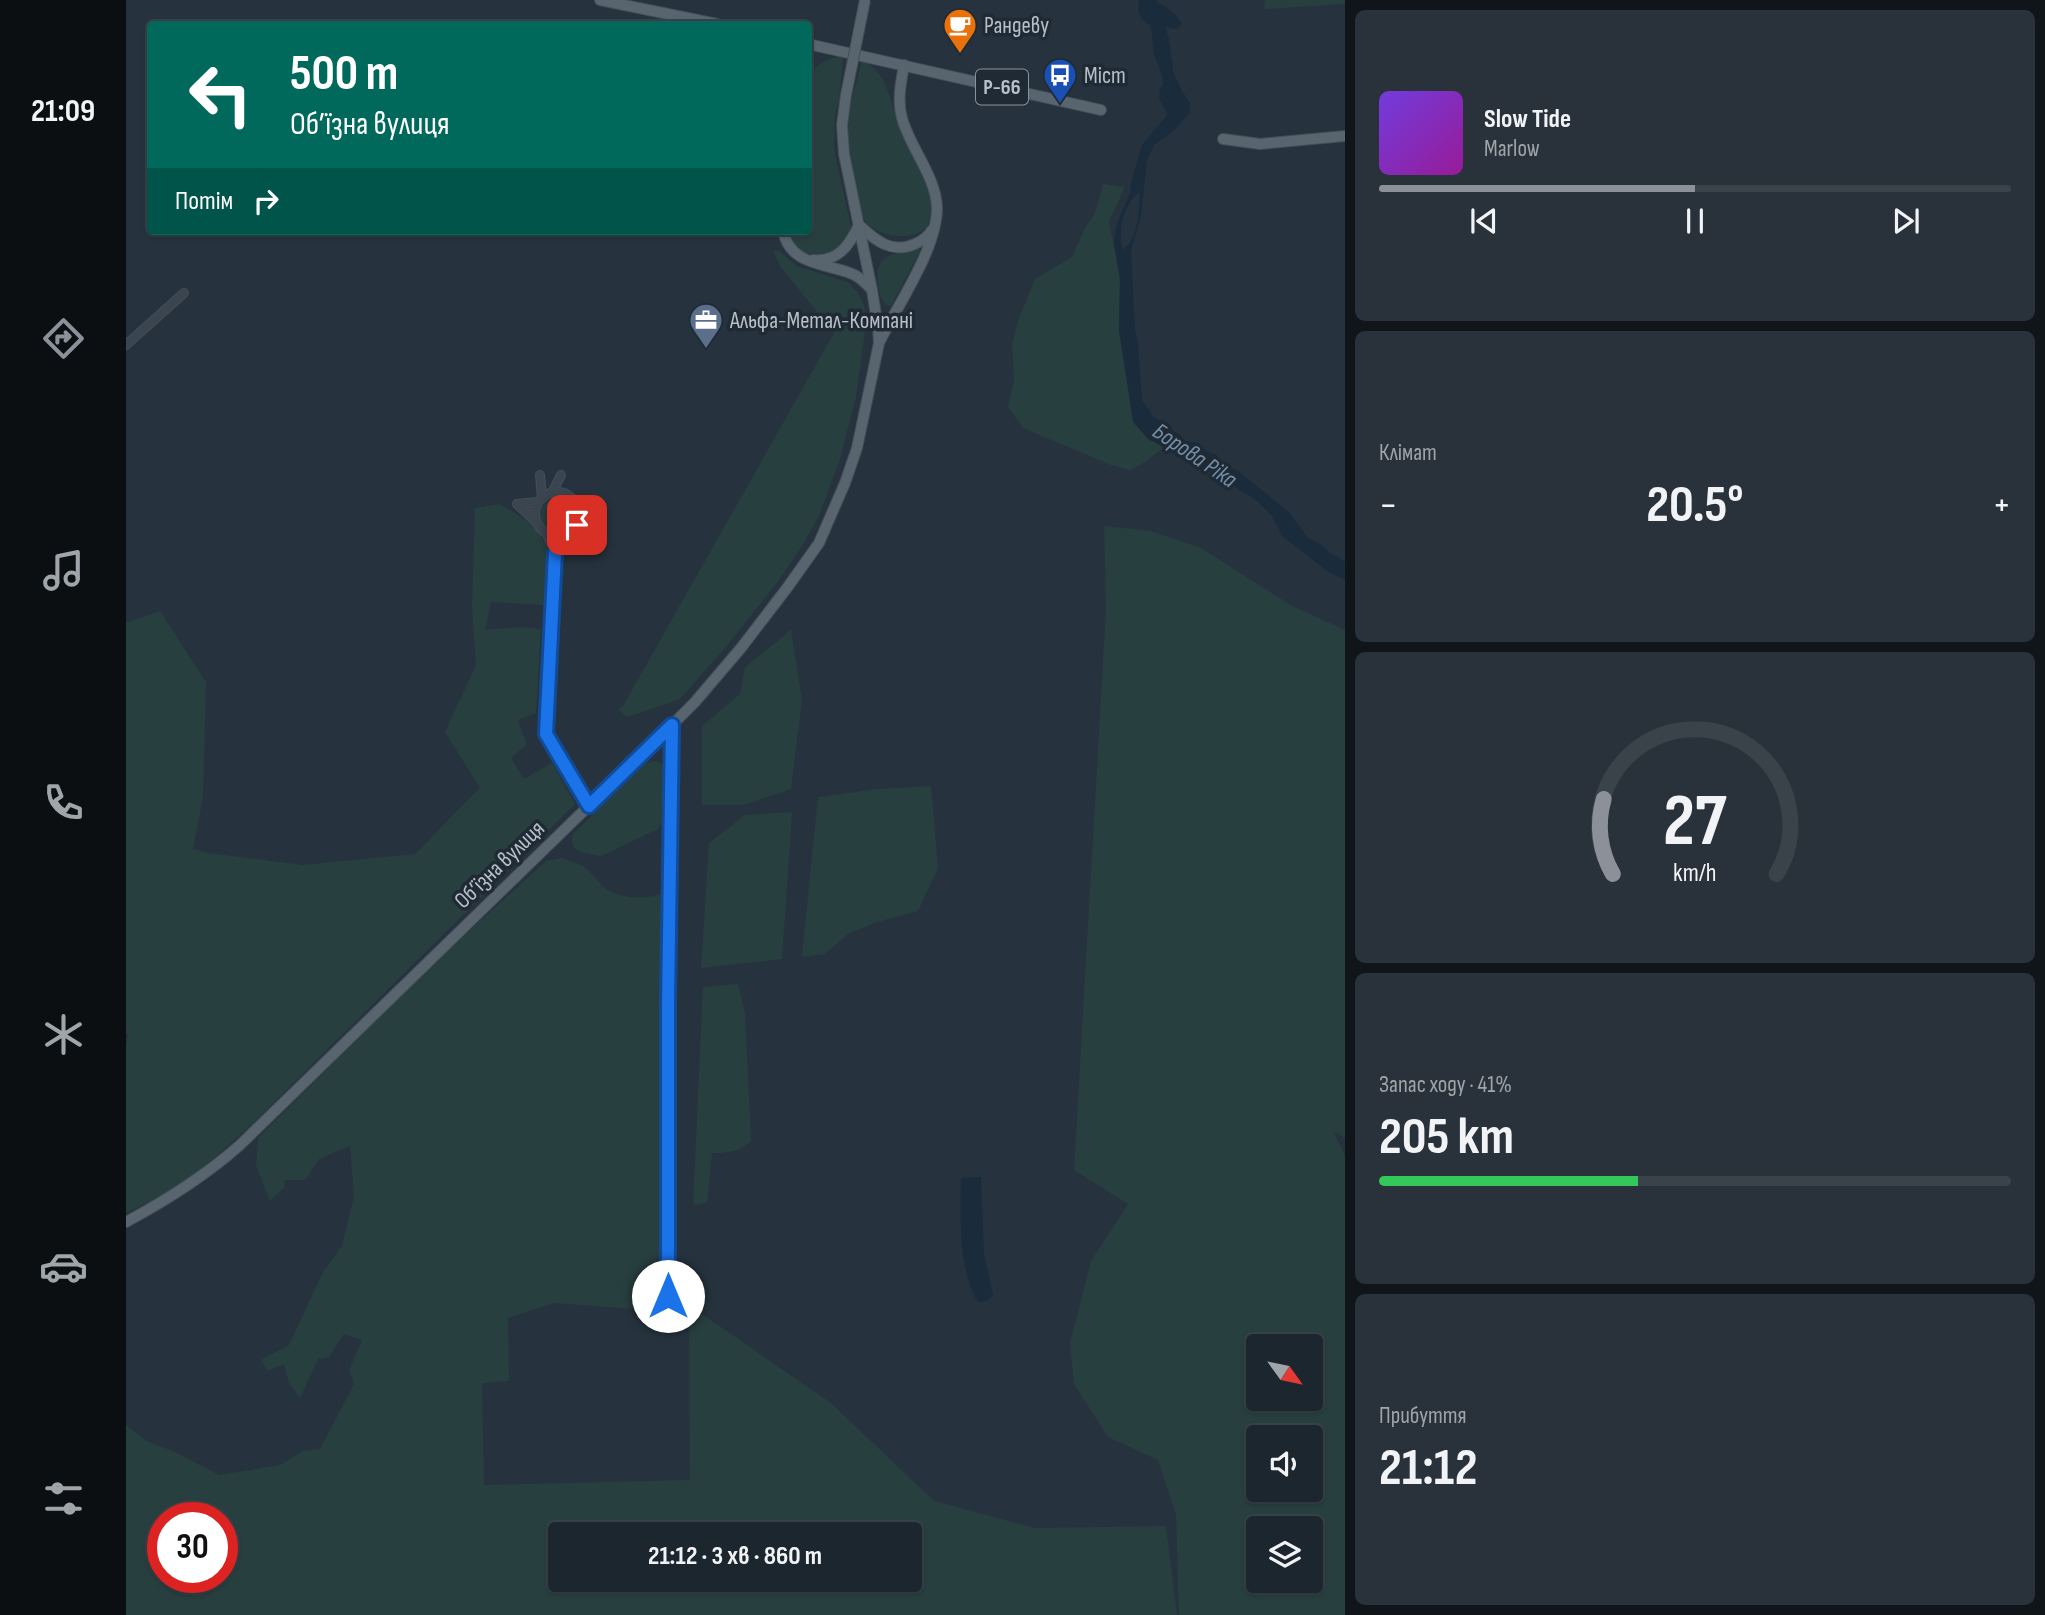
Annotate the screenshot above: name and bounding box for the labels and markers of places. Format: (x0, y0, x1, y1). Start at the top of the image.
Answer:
cafe icon: Рандеву (941, 6, 979, 55)
place label: Рандеву (984, 12, 1049, 40)
bus stop icon: Міст (1041, 56, 1079, 105)
place label: Міст (1084, 62, 1126, 90)
office icon: Альфа-Метал-Компані (687, 301, 725, 350)
place label: Альфа-Метал-Компані (729, 307, 913, 335)
pin (547, 495, 607, 555)

